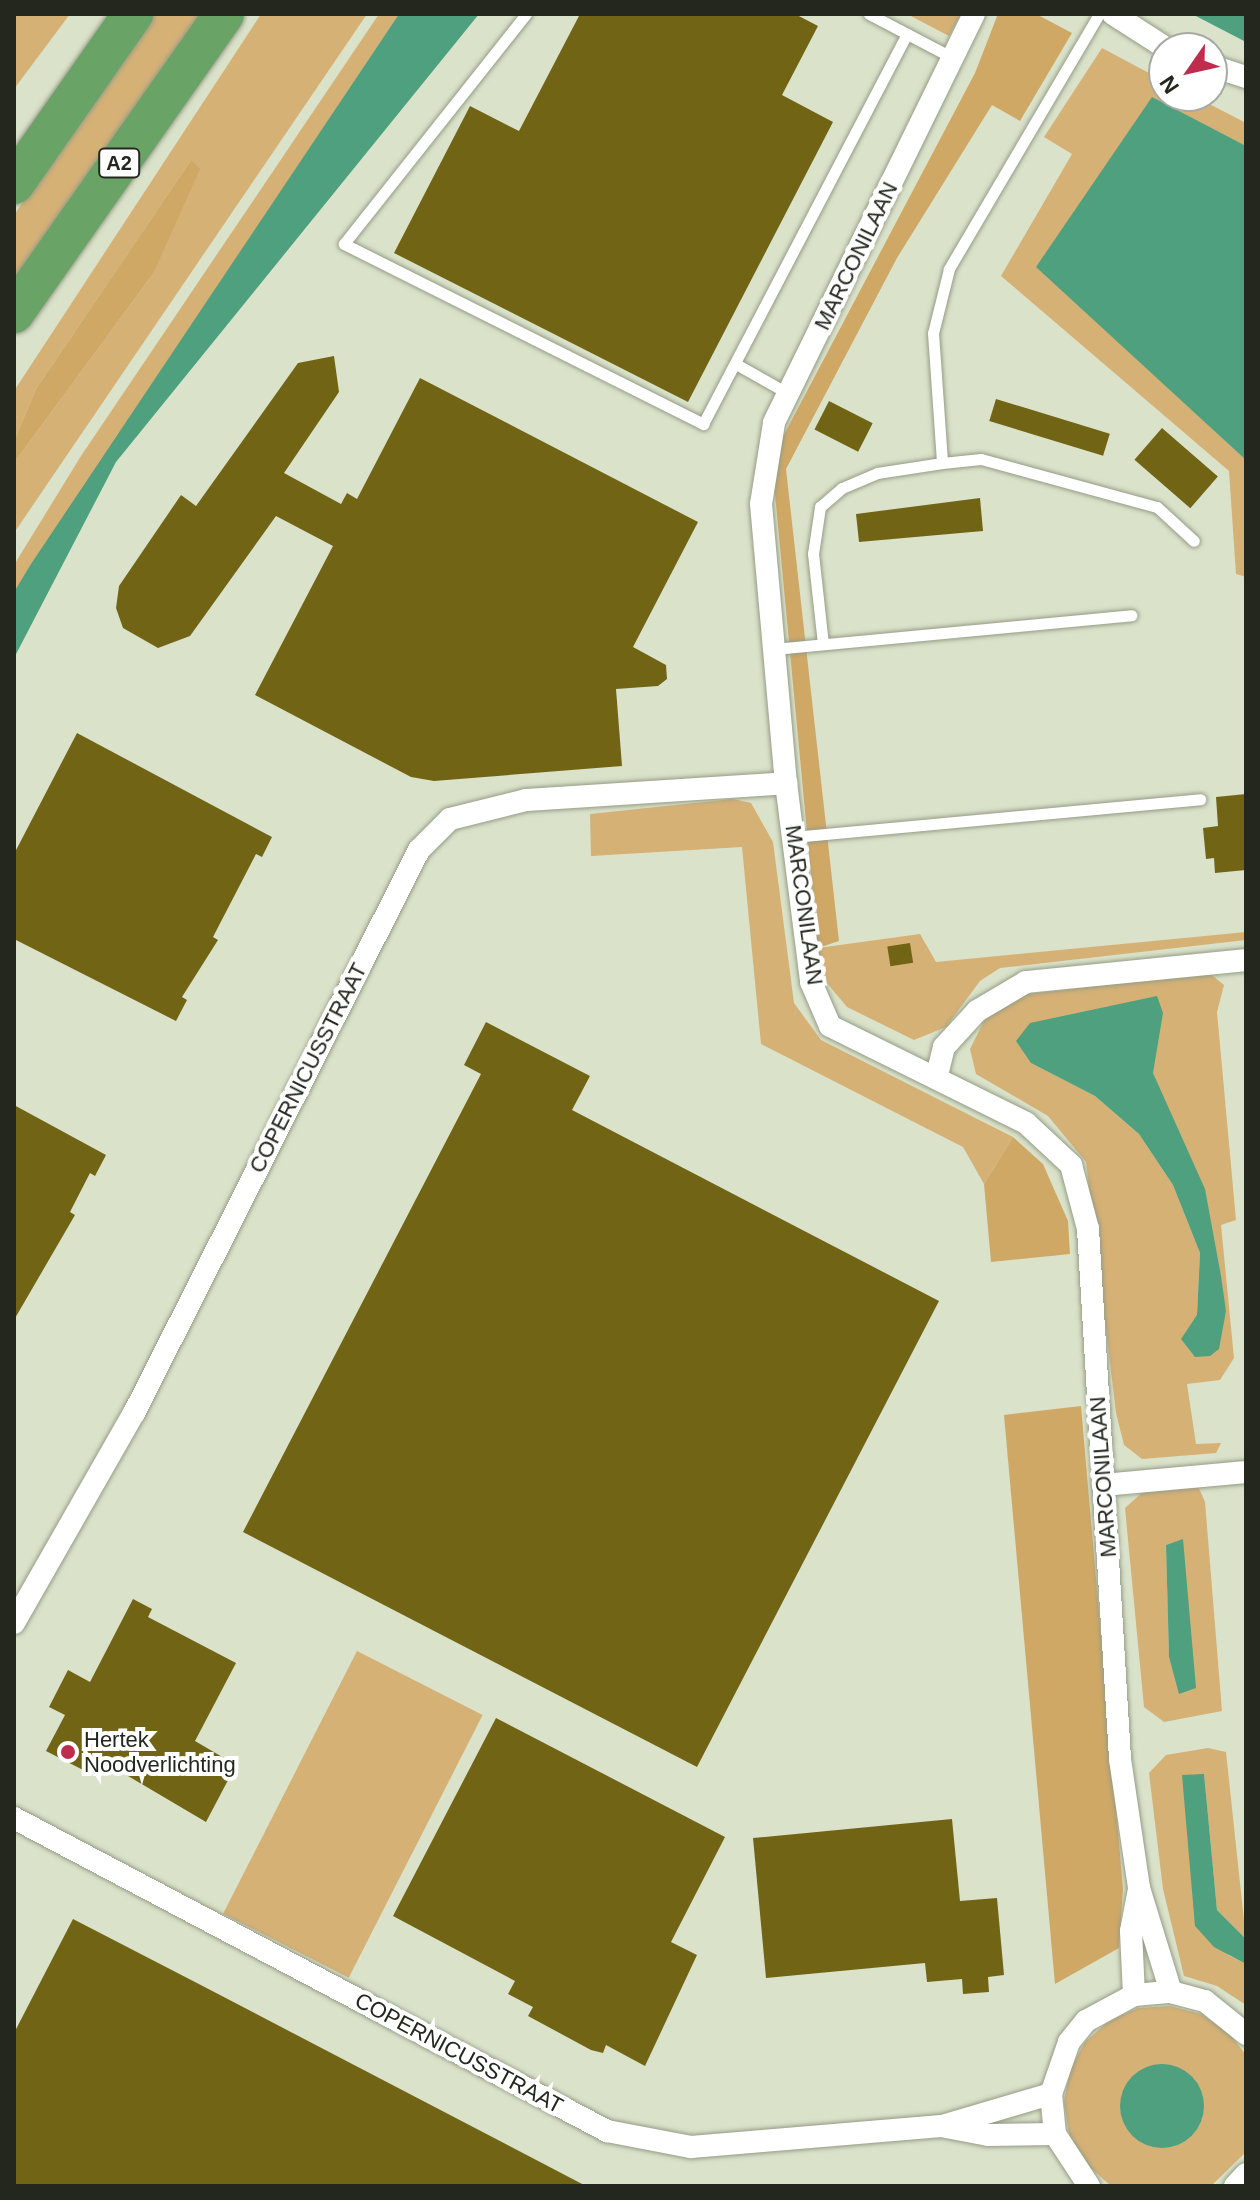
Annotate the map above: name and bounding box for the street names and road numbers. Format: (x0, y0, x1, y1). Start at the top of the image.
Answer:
road number: A2 (97, 147, 141, 179)
street label: MARCONILAAN (809, 178, 903, 334)
street label: MARCONILAAN (780, 823, 828, 987)
street label: COPERNICUSSTRAAT (244, 959, 372, 1177)
street label: MARCONILAAN (1084, 1396, 1122, 1558)
street label: COPERNICUSSTRAAT (350, 1987, 568, 2119)

